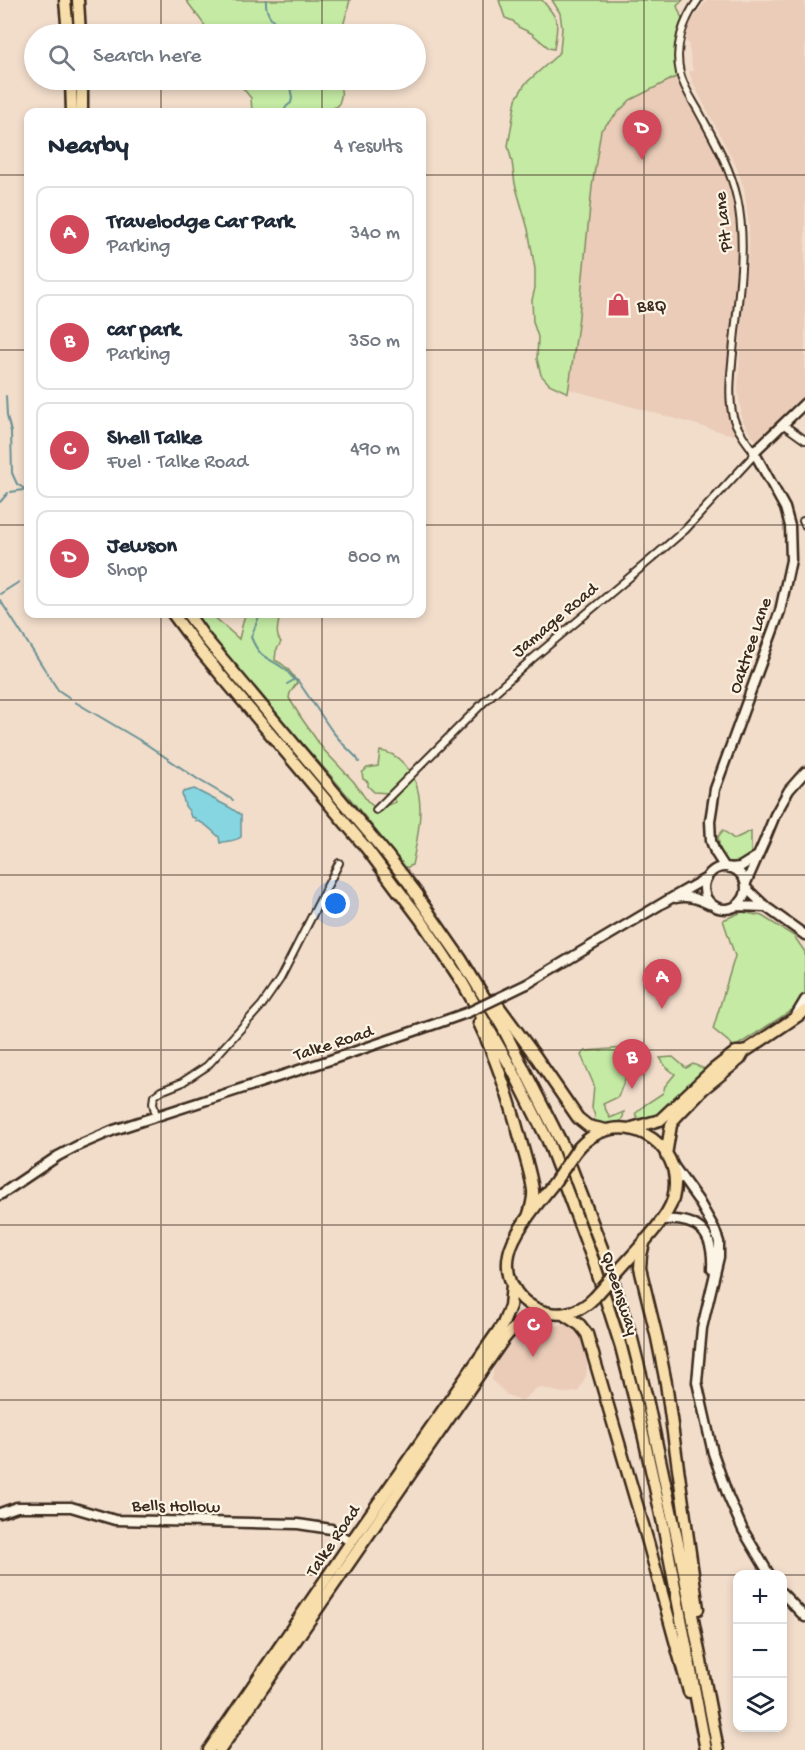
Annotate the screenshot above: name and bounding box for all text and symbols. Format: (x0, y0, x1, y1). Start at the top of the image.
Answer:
search box (24, 24, 426, 90)
icon: search (45, 41, 78, 74)
text: Search here (93, 44, 201, 70)
pin: D (622, 110, 662, 160)
text: Nearby (48, 132, 129, 163)
text: 4 results (334, 136, 402, 159)
street label: Pit Lane (711, 190, 738, 254)
text: Travelodge Car Park (107, 210, 294, 236)
text: A (64, 223, 75, 246)
text: 340 m (350, 223, 400, 246)
text: Parking (107, 236, 170, 259)
shop icon: B&Q (606, 292, 632, 318)
place label: B&Q (636, 297, 667, 318)
text: car park (107, 318, 180, 344)
text: B (64, 331, 75, 354)
text: 350 m (349, 331, 400, 354)
text: Parking (107, 344, 170, 367)
text: Shell Talke (107, 426, 202, 452)
text: C (64, 439, 75, 462)
text: 490 m (350, 439, 400, 462)
text: Fuel · Talke Road (107, 452, 248, 475)
text: Jewson (107, 534, 177, 560)
text: D (63, 547, 76, 570)
text: 800 m (347, 547, 400, 570)
text: Shop (107, 560, 147, 583)
street label: Jamage Road (508, 578, 604, 663)
street label: Oaktree Lane (725, 595, 778, 696)
your location (321, 889, 350, 918)
pin: A (642, 960, 682, 1009)
street label: Talke Road (291, 1021, 377, 1067)
pin: B (612, 1040, 652, 1089)
street label: Queensway (595, 1249, 642, 1339)
pin: C (514, 1308, 552, 1357)
street label: Bells Hollow (131, 1496, 220, 1519)
street label: Talke Road (302, 1500, 366, 1582)
map controls (733, 1570, 787, 1732)
button: + (733, 1570, 787, 1624)
button: − (733, 1624, 787, 1678)
button: layers (733, 1678, 787, 1732)

